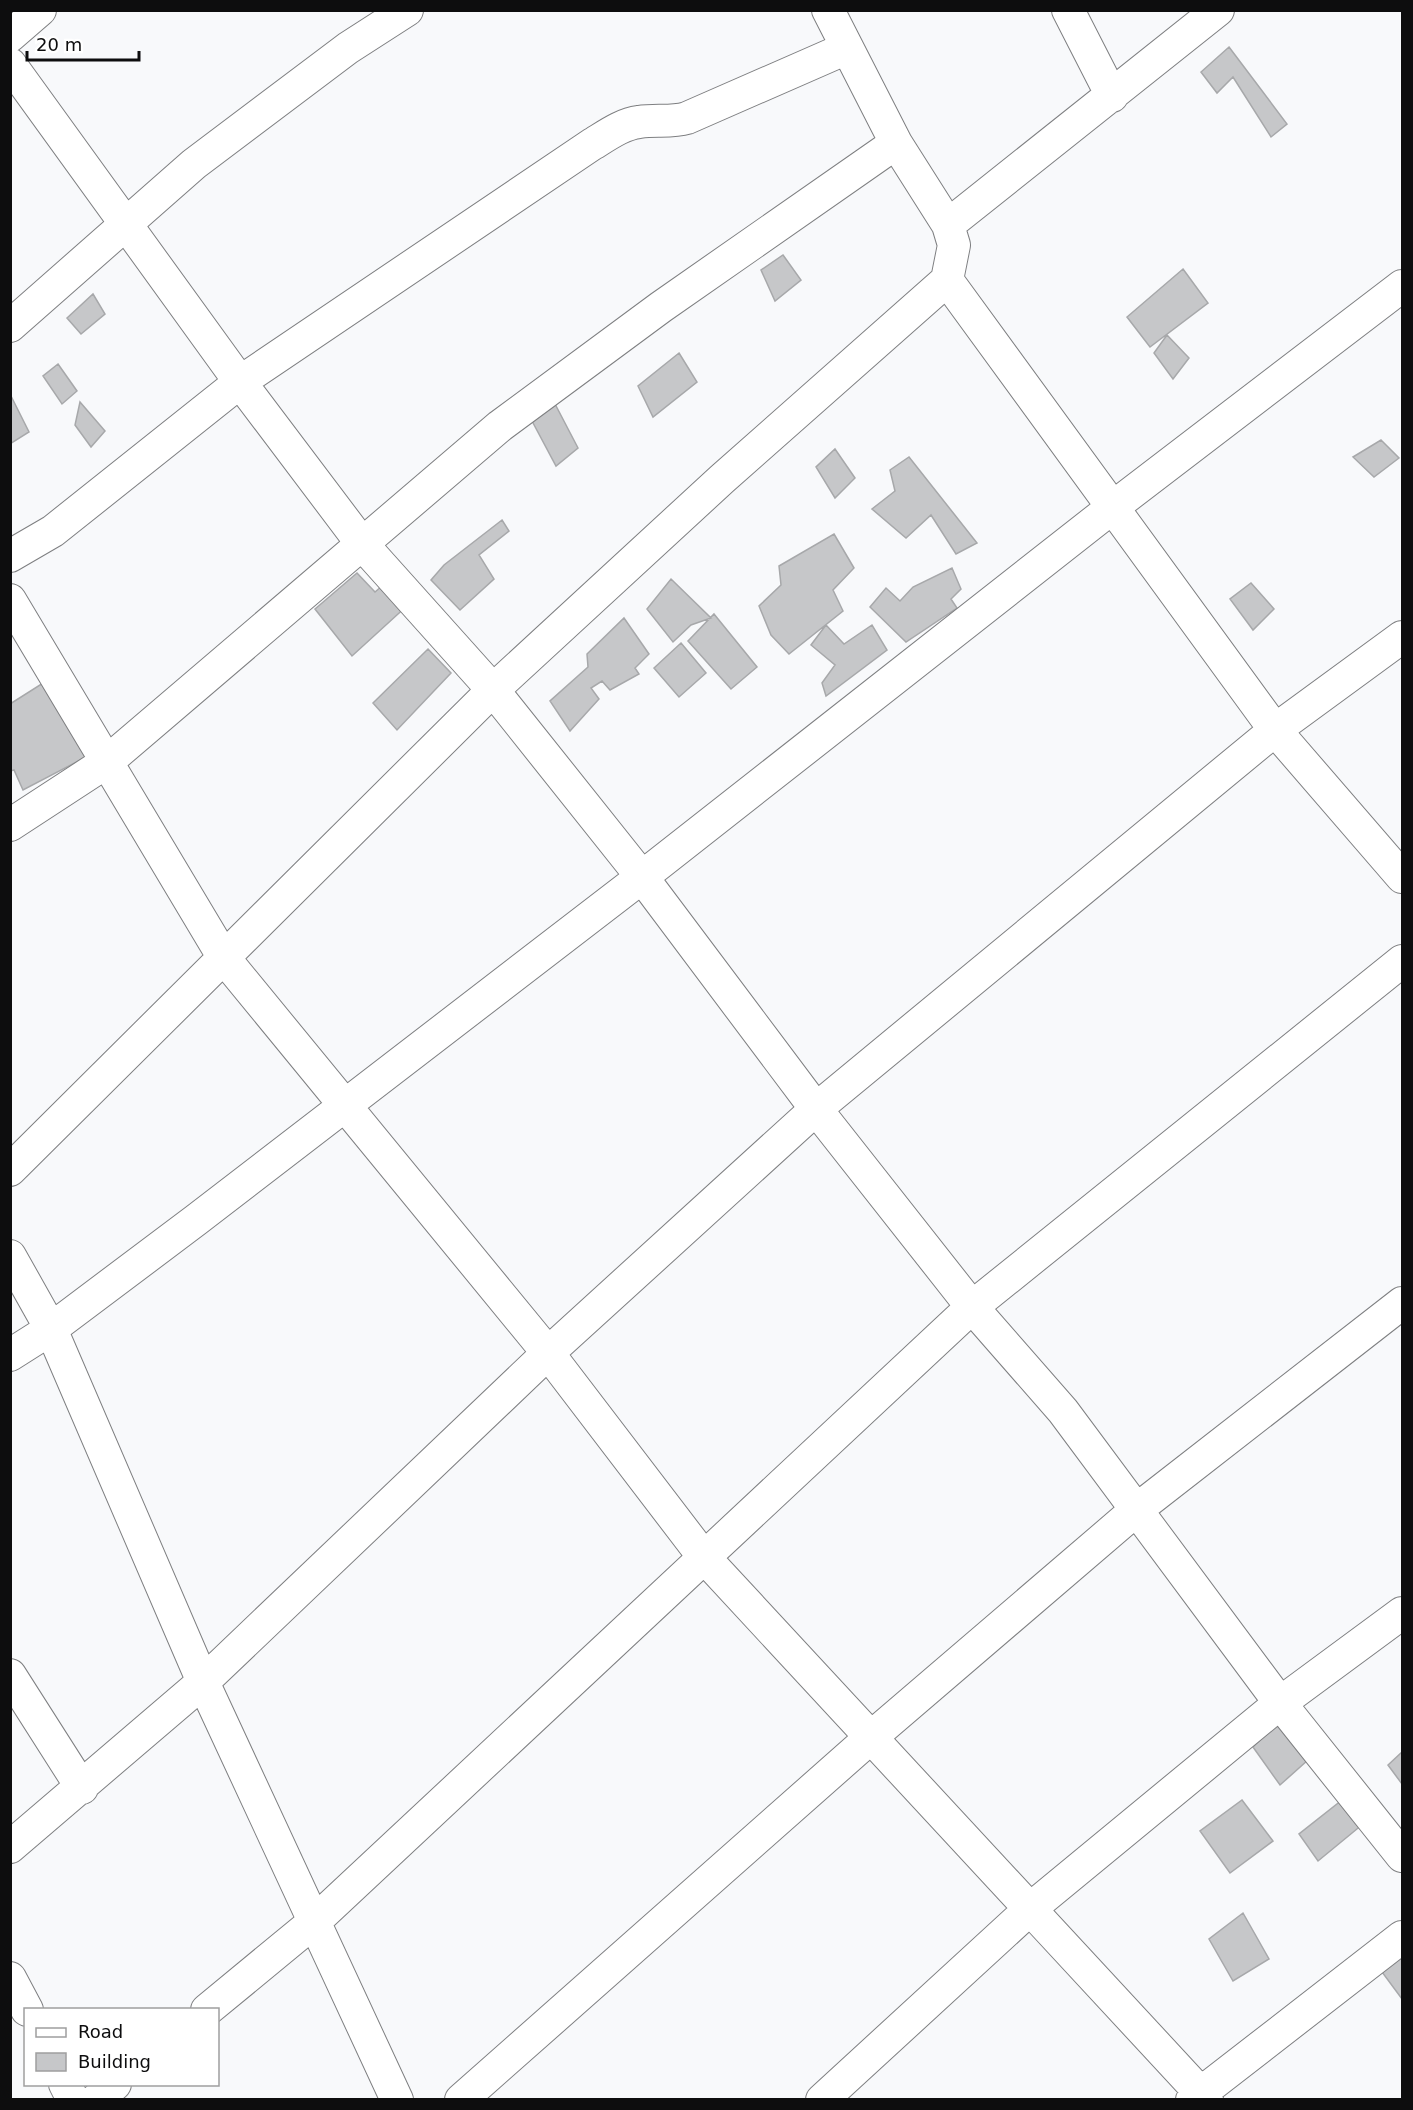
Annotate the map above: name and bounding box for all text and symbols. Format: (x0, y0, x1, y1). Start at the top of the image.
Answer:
scale bar (27, 24, 140, 62)
text: 20 m (36, 34, 82, 55)
legend (24, 2008, 219, 2086)
text: Road (78, 2021, 123, 2042)
text: Building (78, 2051, 151, 2072)

